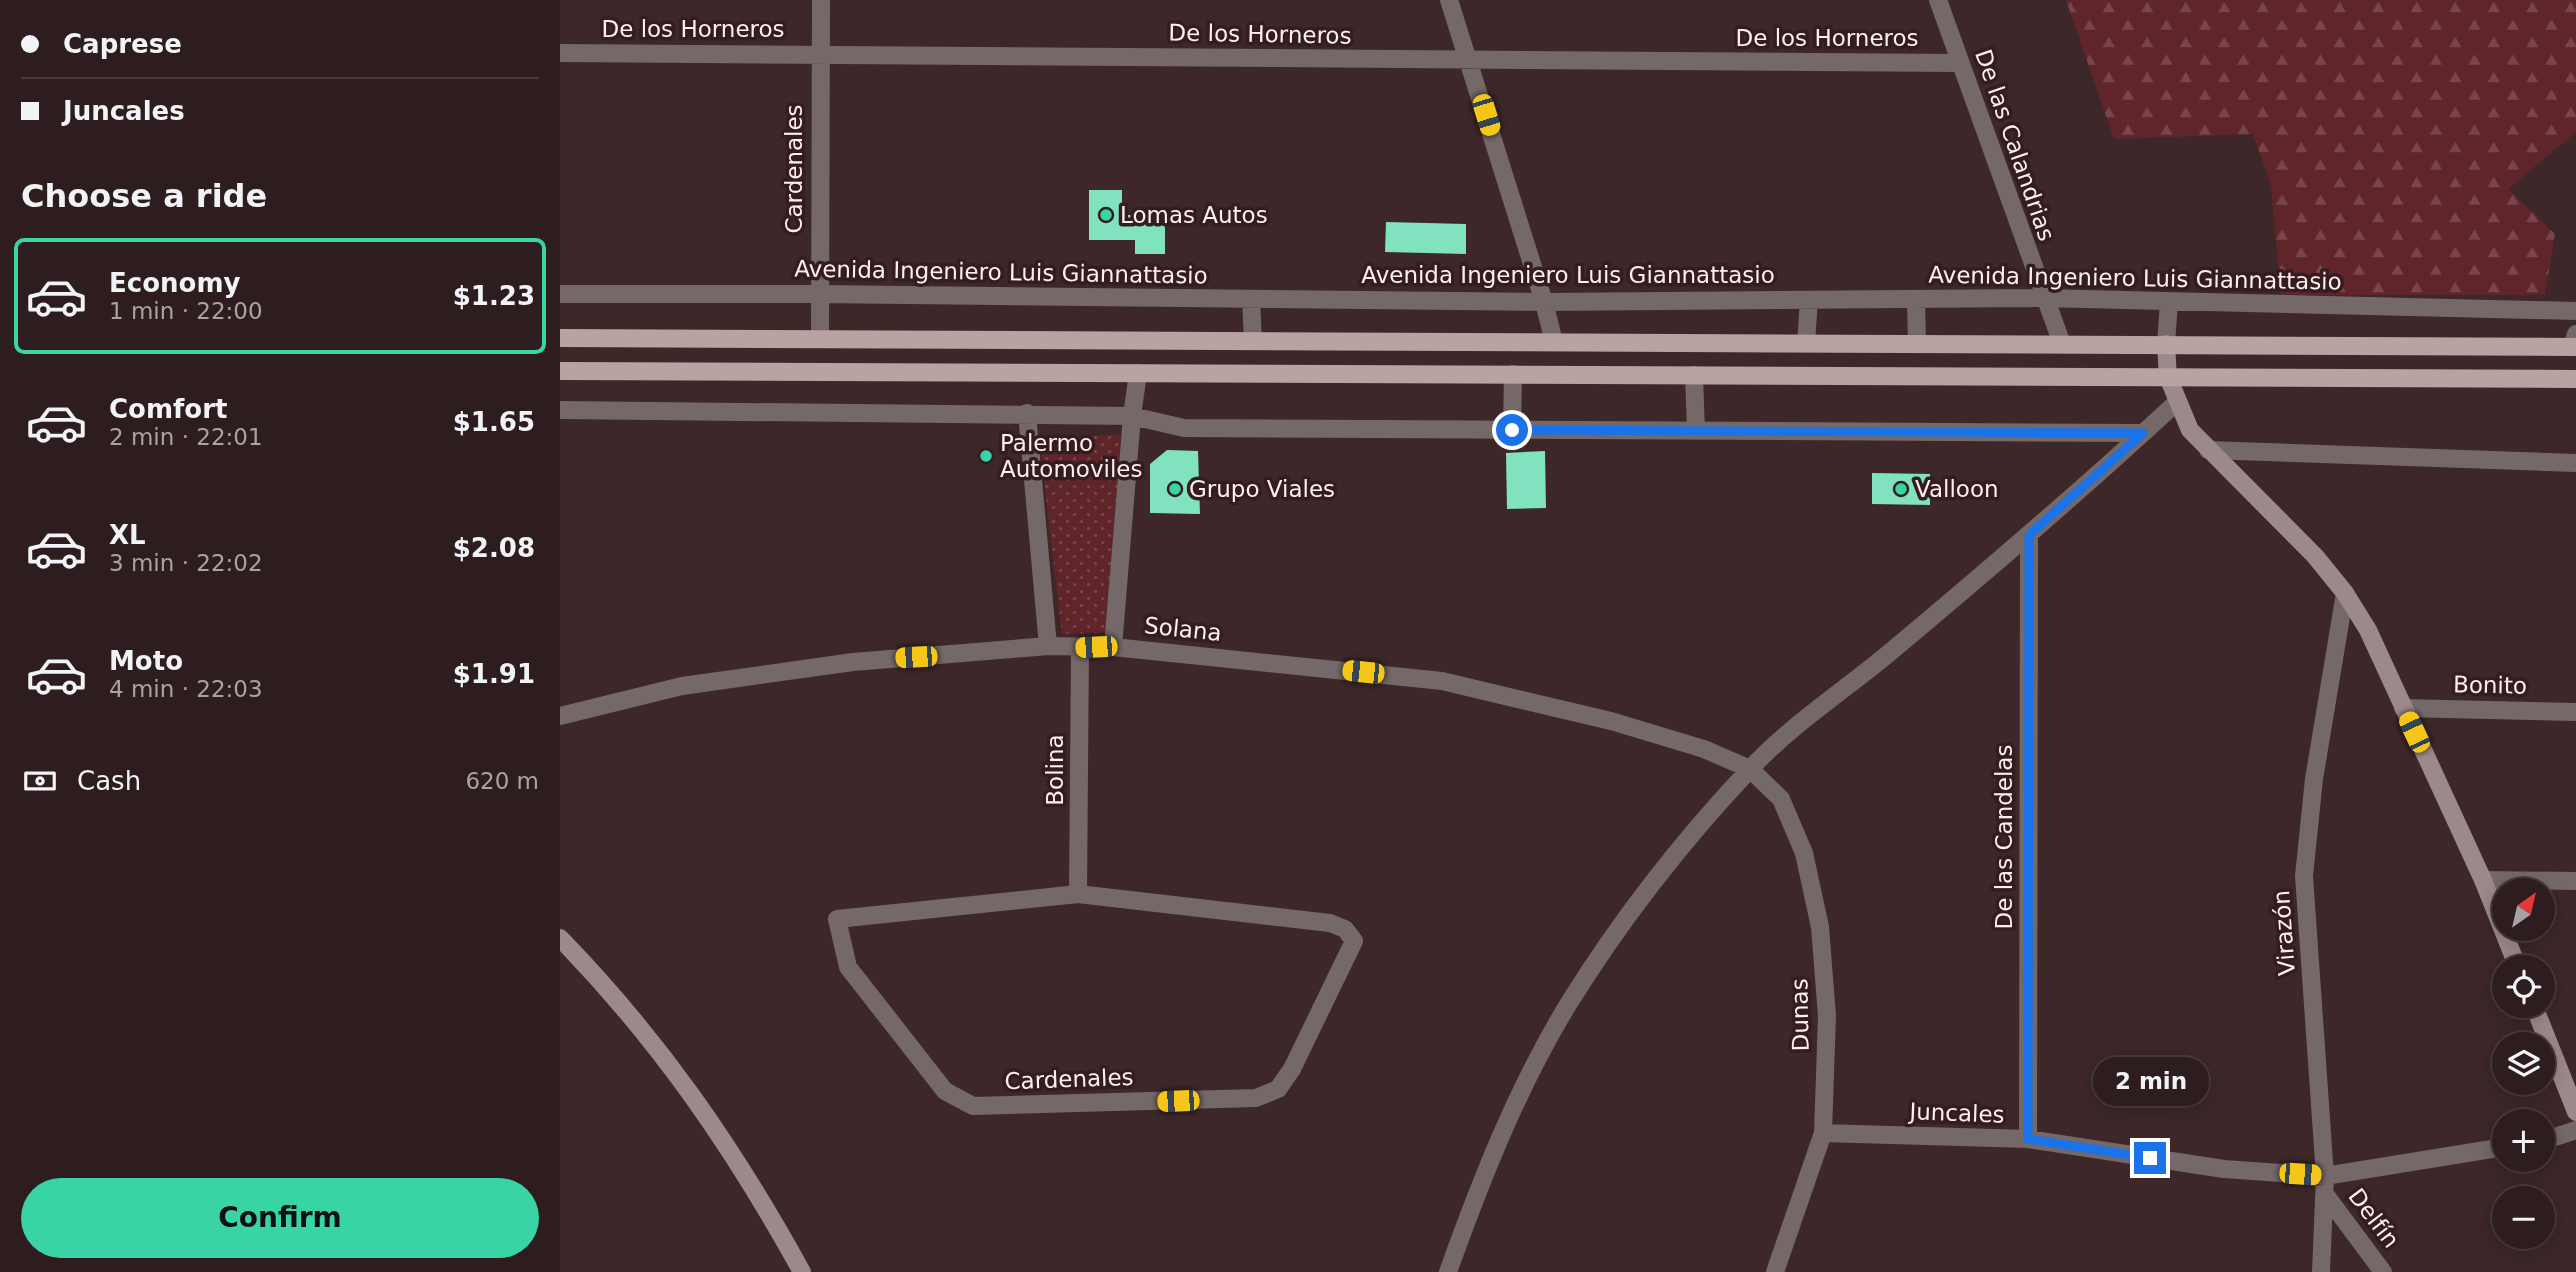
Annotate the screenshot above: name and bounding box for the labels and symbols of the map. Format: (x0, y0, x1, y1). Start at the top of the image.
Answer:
street label: De los Horneros (601, 16, 785, 42)
street label: De los Horneros (1168, 19, 1352, 49)
street label: De los Horneros (1735, 25, 1919, 51)
street label: De las Calandrias (1970, 46, 2060, 244)
car (1470, 92, 1503, 138)
street label: Cardenales (781, 104, 807, 234)
place label: Lomas Autos (1120, 202, 1268, 228)
marker: Lomas Autos (1098, 207, 1114, 223)
street label: Avenida Ingeniero Luis Giannattasio (794, 255, 1208, 289)
street label: Avenida Ingeniero Luis Giannattasio (1928, 261, 2342, 295)
street label: Avenida Ingeniero Luis Giannattasio (1361, 262, 1775, 288)
route start (1496, 414, 1528, 446)
place label: Palermo Automoviles (1000, 430, 1142, 482)
marker: Palermo Automoviles (978, 448, 994, 464)
place label: Grupo Viales (1189, 476, 1335, 502)
place label: Valloon (1915, 476, 1999, 502)
marker: Grupo Viales (1167, 481, 1183, 497)
marker: Valloon (1893, 481, 1909, 497)
street label: Solana (1143, 612, 1223, 646)
car (1075, 636, 1118, 658)
car (895, 645, 938, 669)
car (1342, 659, 1385, 685)
street label: Bonito (2453, 671, 2527, 699)
car (2396, 709, 2433, 755)
street label: Bolina (1042, 734, 1068, 806)
street label: De las Candelas (1991, 745, 2017, 929)
north arrow (2492, 878, 2555, 942)
street label: Virazón (2268, 889, 2300, 977)
street label: Dunas (1786, 978, 1814, 1052)
callout: 2 min (2092, 1056, 2208, 1106)
street label: Cardenales (1004, 1064, 1134, 1094)
car (1157, 1090, 1200, 1112)
street label: Juncales (1907, 1098, 2005, 1128)
route end (2134, 1142, 2166, 1174)
car (2279, 1162, 2322, 1186)
street label: Delfín (2343, 1183, 2405, 1253)

